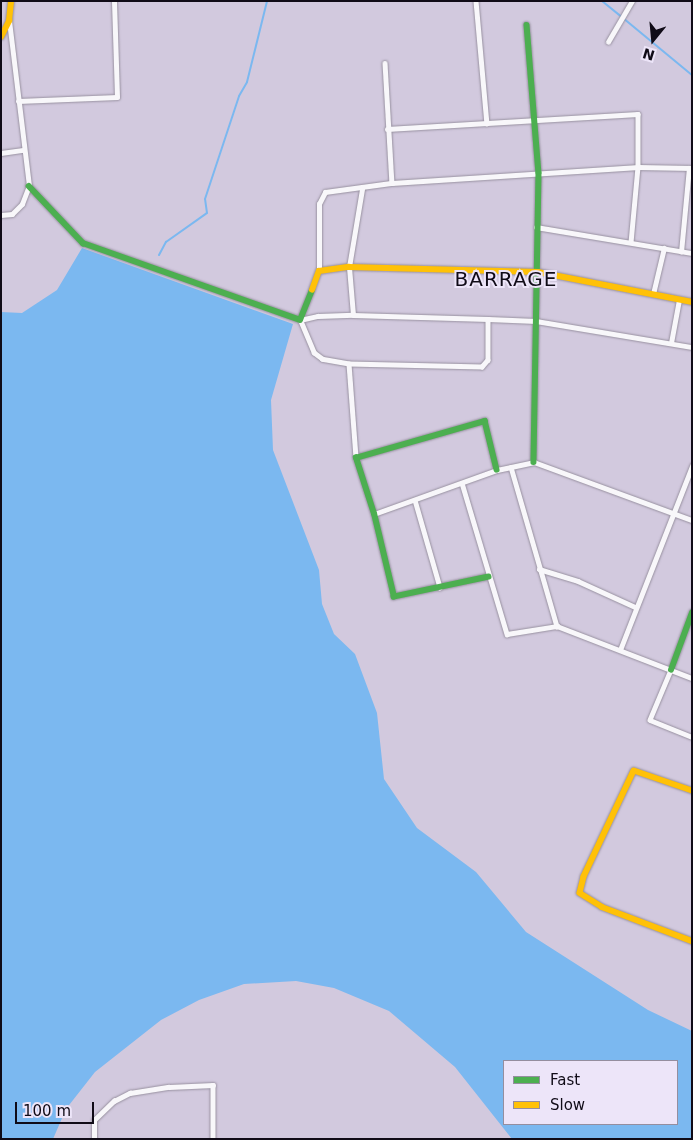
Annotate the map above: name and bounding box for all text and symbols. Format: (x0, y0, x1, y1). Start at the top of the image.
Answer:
north arrow (628, 15, 678, 65)
text: N (641, 45, 657, 64)
district label: BARRAGE (454, 267, 558, 291)
legend (503, 1060, 678, 1125)
text: Fast (550, 1071, 580, 1089)
scale bar (18, 1092, 96, 1124)
text: Slow (550, 1096, 585, 1114)
text: 100 m (23, 1102, 71, 1120)

